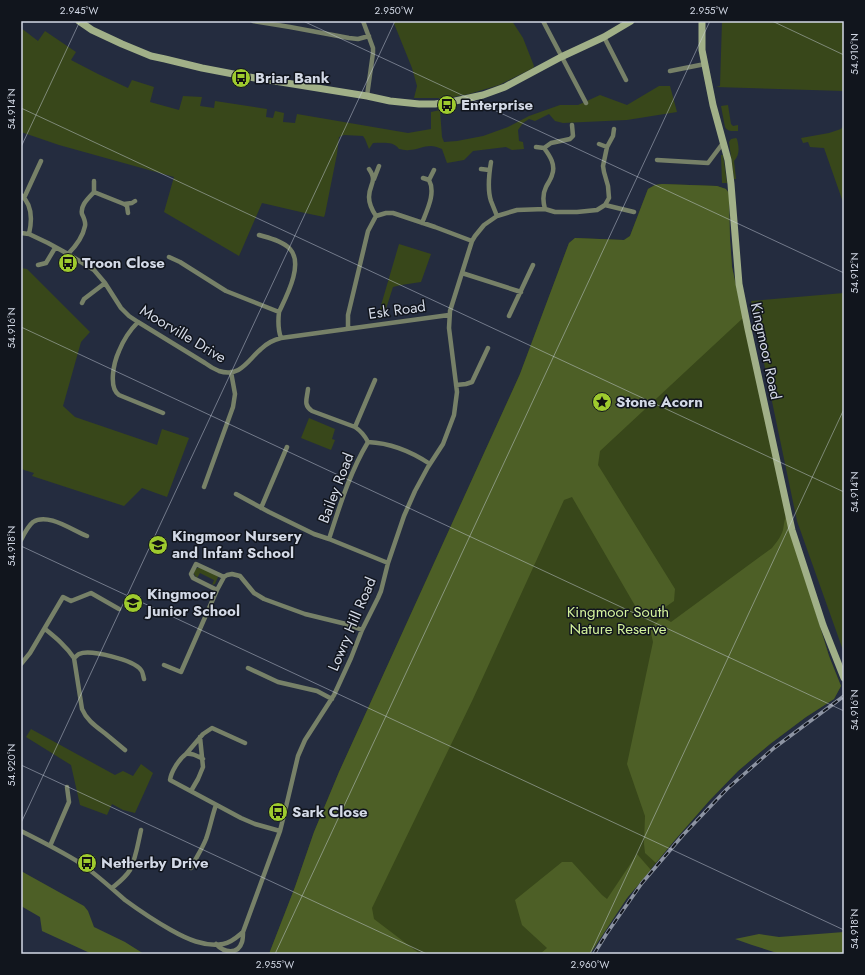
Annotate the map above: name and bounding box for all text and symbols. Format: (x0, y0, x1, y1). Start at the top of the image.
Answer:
text: 2.945°W (60, 3, 98, 18)
text: 2.950°W (375, 3, 413, 18)
text: 2.955°W (690, 3, 728, 18)
text: 54.910°N (847, 33, 862, 75)
bus stop icon: Briar Bank (230, 67, 252, 89)
place label: Briar Bank (255, 67, 330, 89)
text: 54.914°N (4, 88, 19, 130)
bus stop icon: Enterprise (436, 94, 458, 116)
place label: Enterprise (461, 94, 534, 116)
bus stop icon: Troon Close (57, 252, 79, 274)
place label: Troon Close (82, 252, 165, 274)
text: 54.912°N (847, 253, 862, 293)
street label: Esk Road (367, 295, 427, 325)
street label: Moorville Drive (136, 300, 231, 369)
street label: Kingmoor Road (745, 300, 787, 402)
text: 54.916°N (4, 307, 19, 349)
place icon: Stone Acorn (591, 391, 613, 413)
place label: Stone Acorn (616, 391, 703, 413)
street label: Bailey Road (312, 450, 360, 526)
text: 54.914°N (847, 471, 862, 513)
place label: Kingmoor Nursery and Infant School (172, 525, 302, 564)
text: 54.918°N (4, 526, 19, 566)
school or university icon: Kingmoor Nursery and Infant School (147, 534, 169, 556)
street label: Lowry Hill Road (322, 574, 382, 674)
place label: Kingmoor Junior School (144, 583, 240, 622)
school or university icon: Kingmoor Junior School (122, 592, 144, 614)
park label: Kingmoor South Nature Reserve (567, 601, 669, 640)
text: 54.916°N (847, 689, 862, 731)
text: 54.920°N (4, 744, 19, 786)
bus stop icon: Sark Close (267, 801, 289, 823)
place label: Sark Close (292, 801, 368, 823)
bus stop icon: Netherby Drive (76, 852, 98, 874)
place label: Netherby Drive (101, 852, 209, 874)
text: 54.918°N (847, 909, 862, 949)
text: 2.955°W (256, 957, 294, 972)
text: 2.960°W (571, 957, 610, 972)

